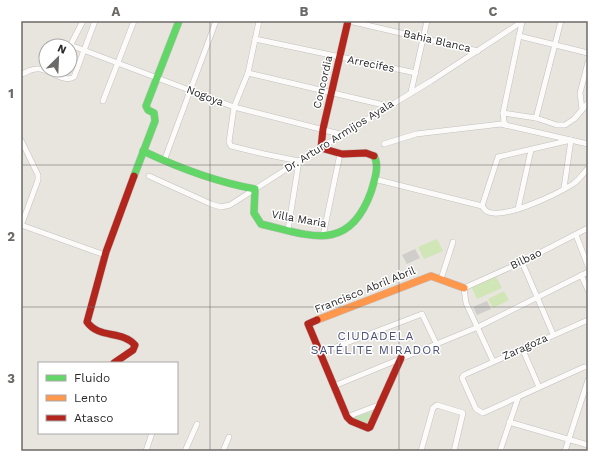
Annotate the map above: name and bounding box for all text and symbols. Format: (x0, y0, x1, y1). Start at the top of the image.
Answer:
text: A (112, 4, 121, 19)
text: B (300, 4, 309, 19)
text: C (489, 4, 498, 19)
street label: Bahia Blanca (402, 27, 472, 55)
north arrow (38, 38, 78, 78)
text: N (55, 42, 68, 57)
street label: Arrecifes (346, 53, 396, 75)
street label: Concordia (311, 54, 335, 110)
street label: Nogoya (185, 83, 225, 109)
text: 1 (8, 86, 14, 101)
street label: Dr. Arturo Armijos Ayala (282, 97, 396, 175)
street label: Villa Maria (270, 208, 328, 230)
text: 2 (7, 229, 15, 244)
street label: Bilbao (508, 246, 544, 272)
street label: Francisco Abril Abril (313, 264, 418, 316)
district label: CIUDADELA SATÉLITE MIRADOR (311, 329, 441, 357)
street label: Zaragoza (500, 331, 550, 363)
legend (38, 362, 178, 434)
text: 3 (7, 371, 15, 386)
text: Fluido (74, 371, 110, 385)
text: Lento (74, 391, 108, 405)
text: Atasco (74, 411, 114, 425)

